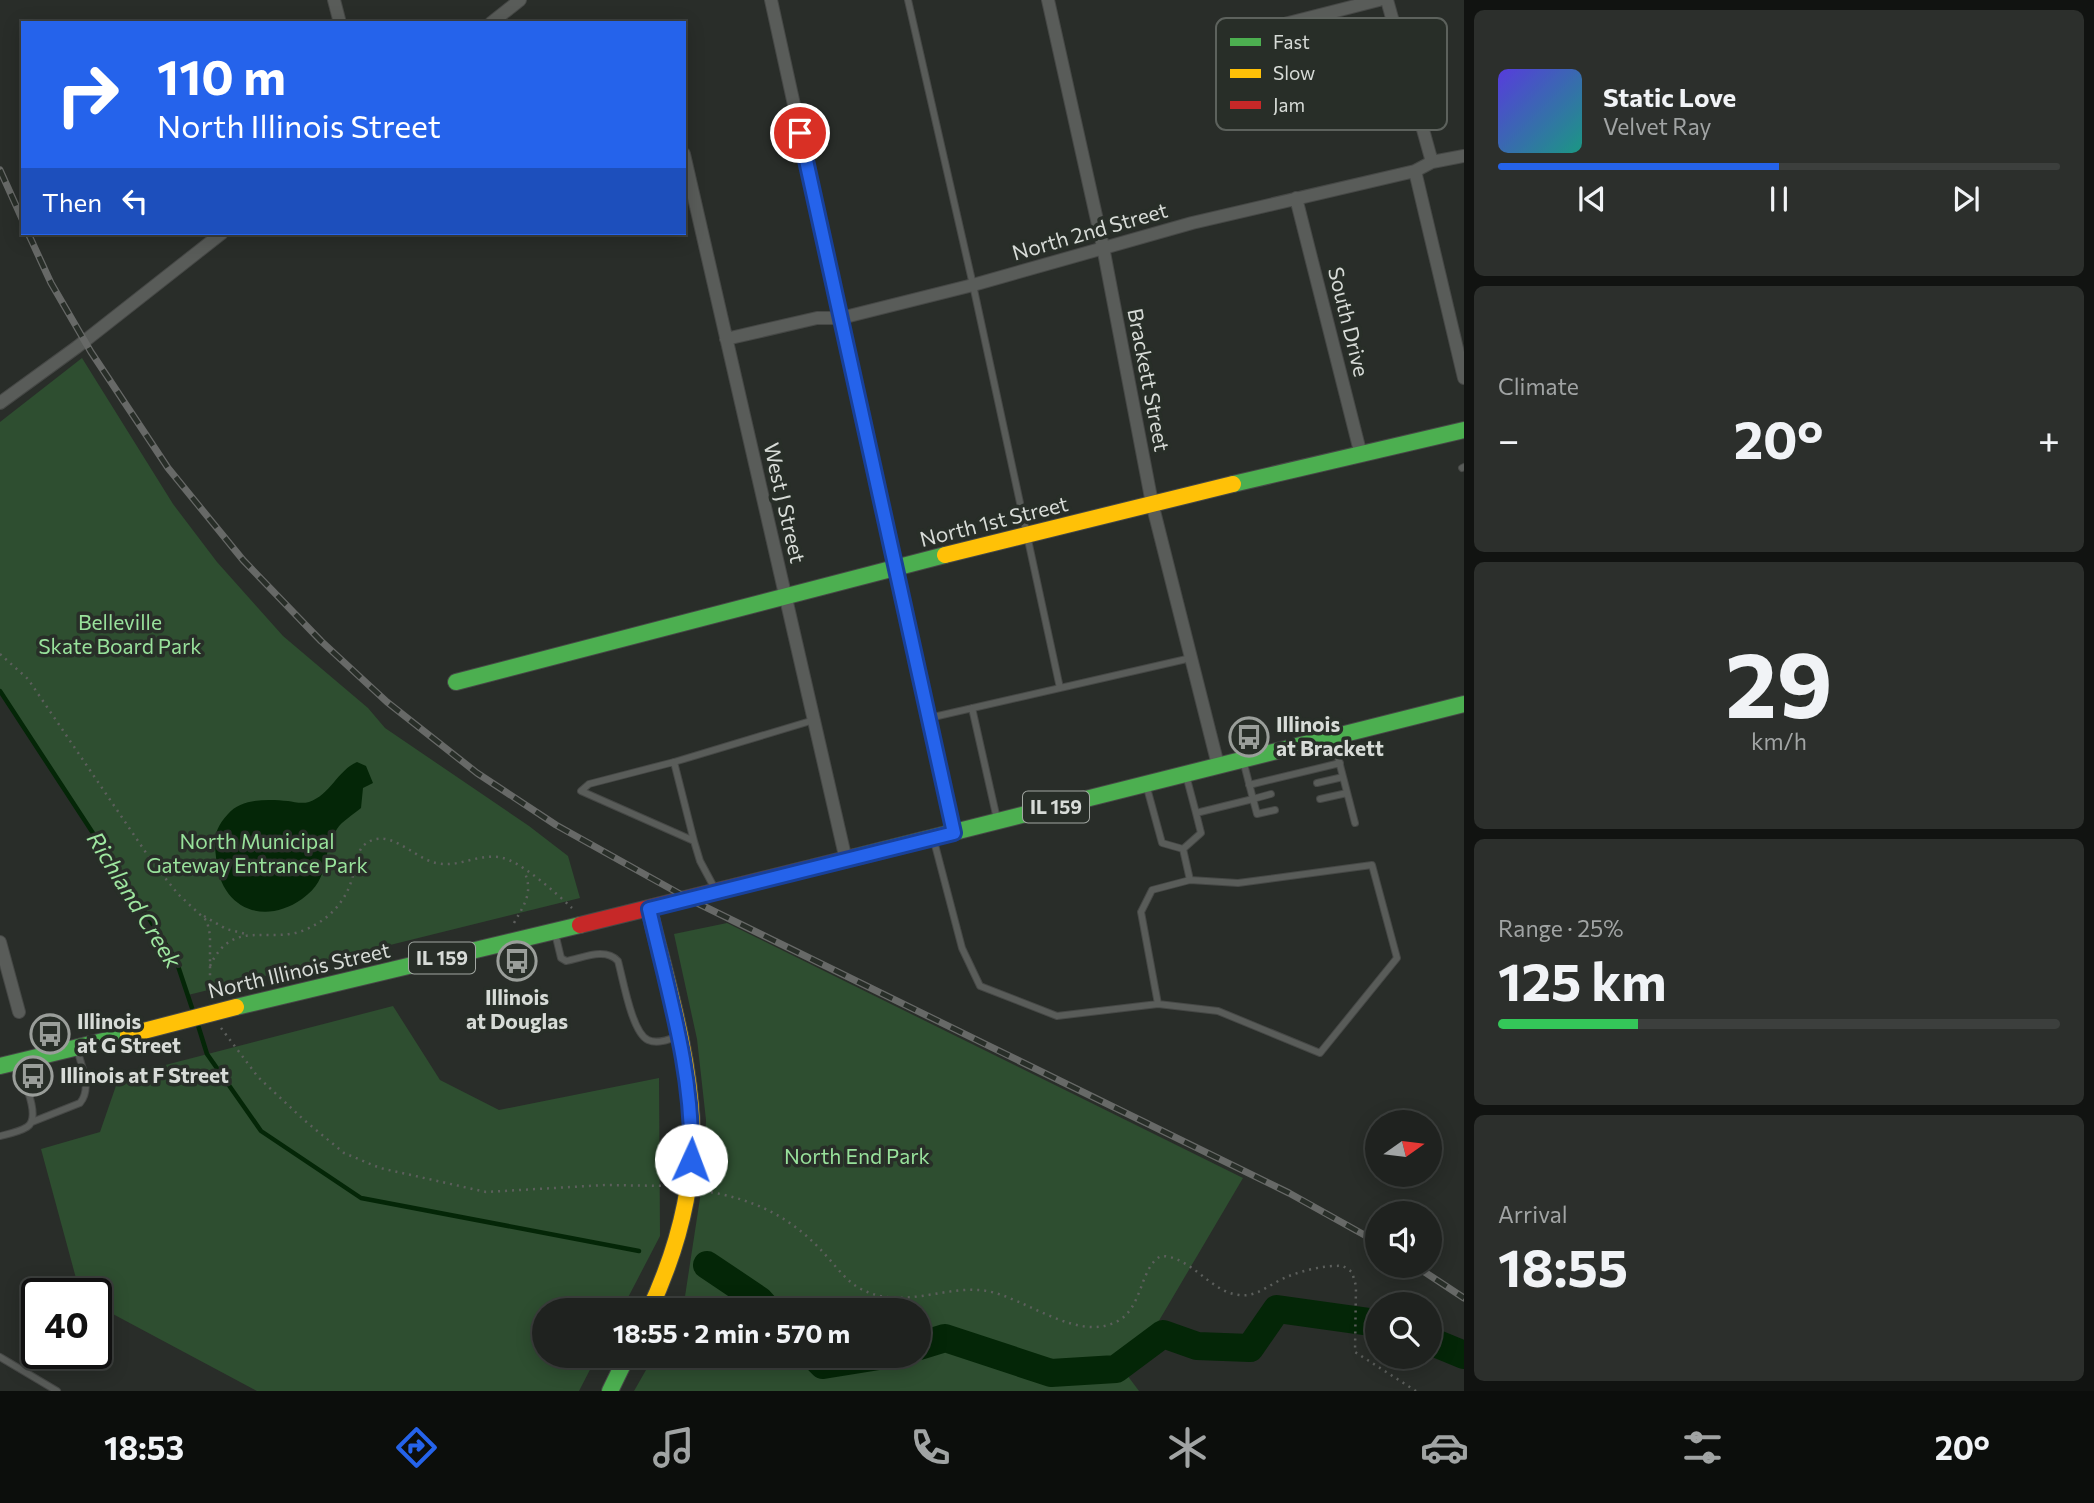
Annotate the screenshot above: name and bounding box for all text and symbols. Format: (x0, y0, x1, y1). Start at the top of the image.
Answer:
legend (1216, 18, 1447, 130)
text: Fast (1273, 30, 1310, 53)
text: 110 m (157, 45, 286, 105)
icon: right (42, 49, 133, 140)
text: Slow (1273, 61, 1315, 84)
text: Static Love (1603, 81, 1736, 112)
text: Jam (1273, 93, 1305, 116)
pin (770, 103, 830, 163)
text: North Illinois Street (157, 105, 441, 145)
text: Velvet Ray (1603, 112, 1711, 140)
icon: arrive (781, 114, 819, 152)
icon: previous (1573, 180, 1611, 218)
icon: pause (1760, 180, 1798, 218)
icon: next (1947, 180, 1985, 218)
icon: left (116, 182, 154, 220)
text: Then (42, 186, 102, 217)
street label: North 2nd Street (1009, 196, 1170, 265)
street label: South Drive (1324, 264, 1375, 379)
street label: Brackett Street (1123, 306, 1176, 454)
text: Climate (1498, 372, 1579, 400)
text: 20° (1734, 406, 1824, 470)
text: − (1498, 415, 1520, 462)
text: + (2038, 415, 2060, 462)
street label: West J Street (759, 440, 811, 565)
street label: North 1st Street (917, 490, 1070, 551)
park label: Belleville Skate Board Park (38, 609, 202, 658)
text: 29 (1725, 625, 1833, 737)
place label: Illinois at Brackett (1276, 711, 1384, 760)
bus stop icon: Illinois at Brackett (1228, 716, 1270, 758)
text: km/h (1751, 727, 1807, 755)
road number: IL 159 (1023, 792, 1089, 822)
water label: Richland Creek (82, 826, 188, 973)
park label: North Municipal Gateway Entrance Park (146, 828, 368, 877)
text: Range · 25% (1498, 914, 1623, 942)
street label: North Illinois Street (205, 936, 392, 1003)
bus stop icon: Illinois at Douglas (496, 940, 538, 982)
road number: IL 159 (409, 942, 475, 974)
text: 125 km (1498, 948, 1667, 1012)
place label: Illinois at Douglas (466, 984, 568, 1033)
place label: Illinois at G Street (77, 1008, 181, 1057)
bus stop icon: Illinois at G Street (29, 1013, 71, 1055)
bus stop icon: Illinois at F Street (12, 1055, 54, 1097)
place label: Illinois at F Street (60, 1062, 229, 1087)
north arrow (1365, 1110, 1442, 1186)
map controls (1365, 1110, 1442, 1369)
position arrow (654, 1123, 728, 1197)
park label: North End Park (784, 1143, 930, 1168)
text: Arrival (1498, 1200, 1568, 1228)
button: sound (1365, 1201, 1442, 1278)
text: 18:55 (1498, 1234, 1628, 1298)
speed limit sign: 40 (21, 1278, 112, 1369)
button: search (1365, 1292, 1442, 1369)
text: 18:55 · 2 min · 570 m (613, 1317, 850, 1348)
icon: directions (392, 1423, 441, 1472)
icon: music (649, 1423, 698, 1472)
icon: phone (906, 1423, 955, 1472)
icon: climate (1163, 1423, 1212, 1472)
icon: car (1420, 1423, 1469, 1472)
icon: filters (1678, 1423, 1727, 1472)
text: 18:53 (104, 1427, 184, 1467)
text: 20° (1935, 1427, 1990, 1467)

